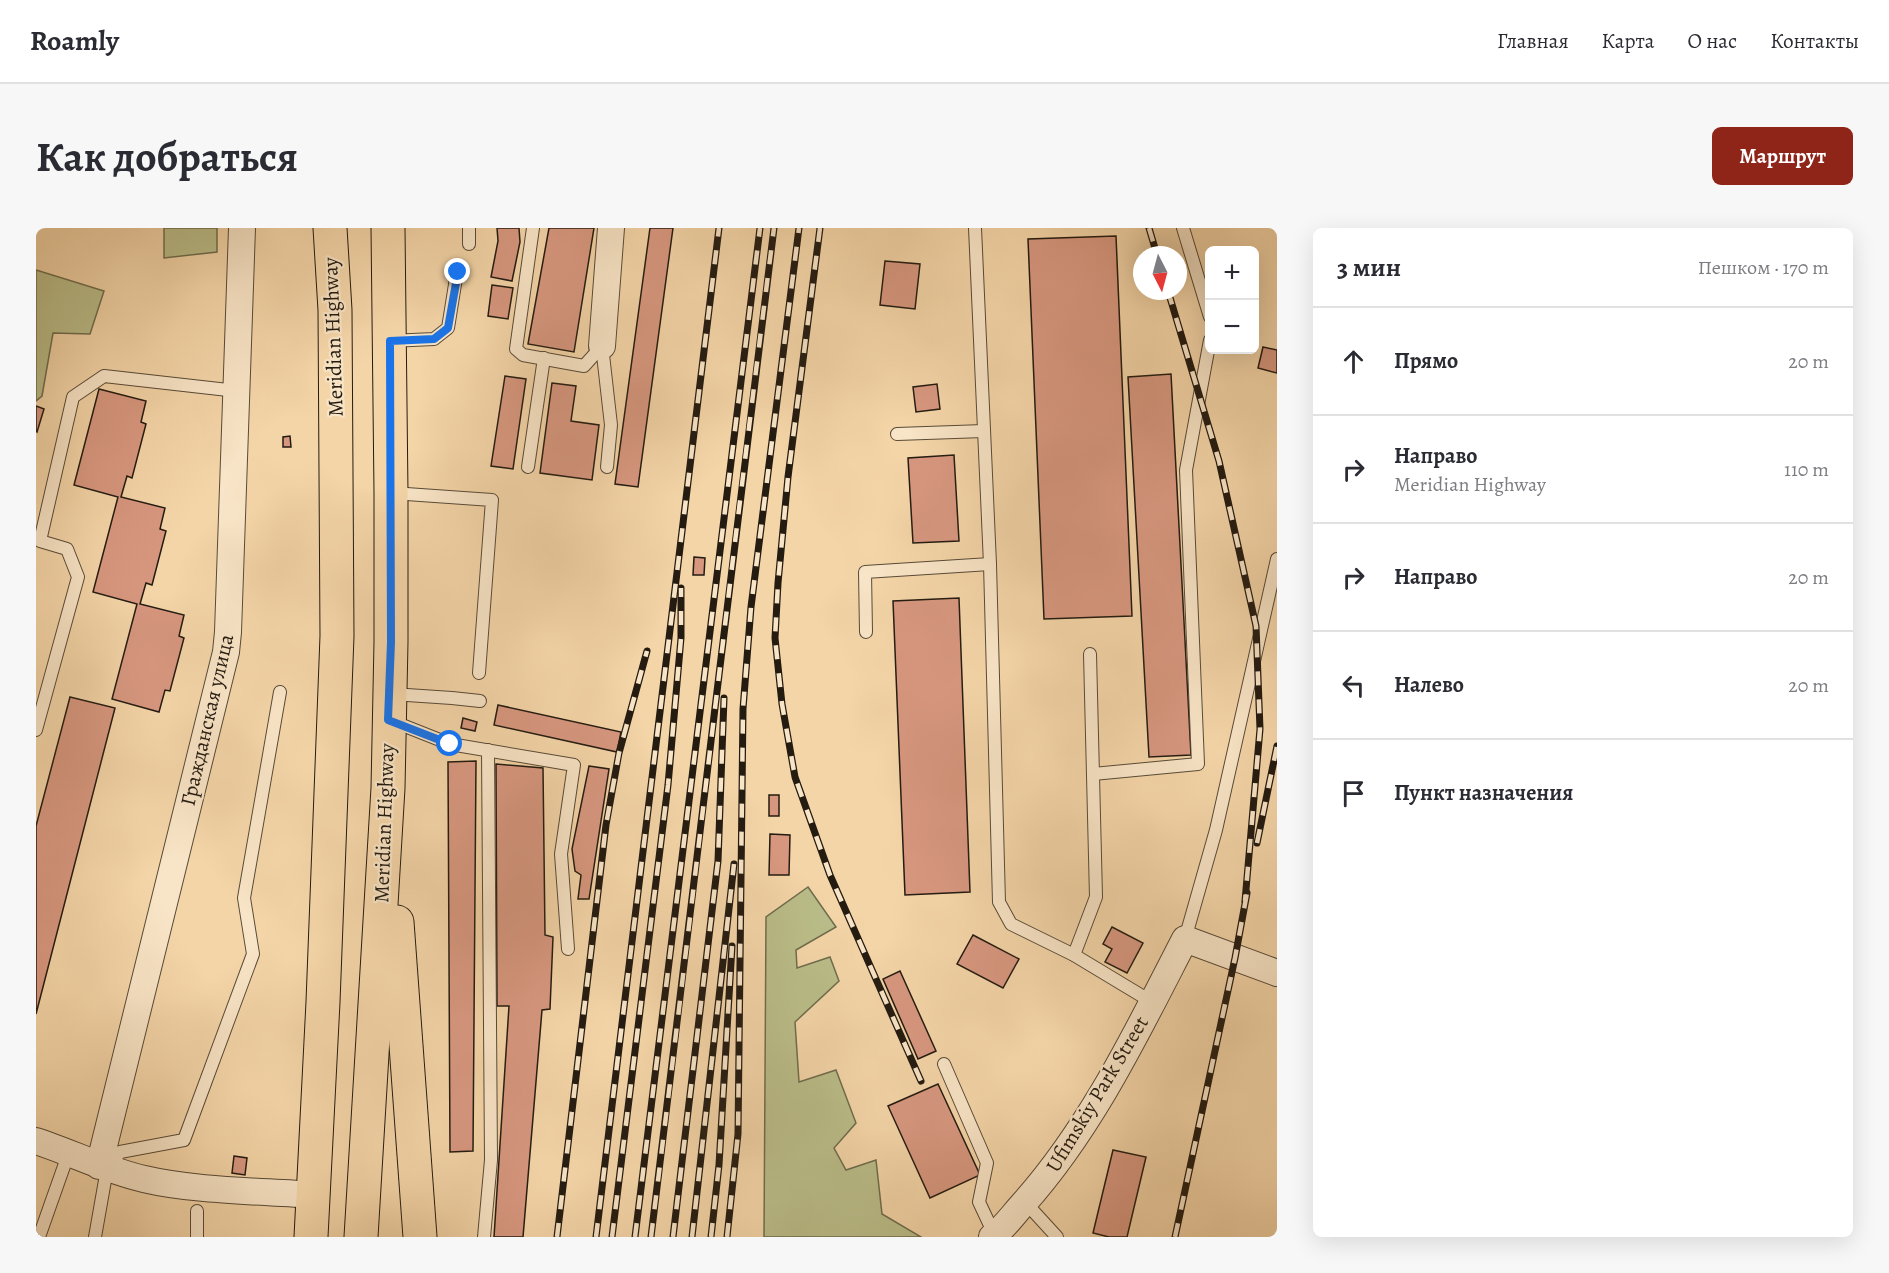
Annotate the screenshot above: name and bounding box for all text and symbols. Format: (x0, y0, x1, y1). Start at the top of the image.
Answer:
text: Roamly (30, 22, 119, 60)
text: Главная (1497, 27, 1569, 55)
text: Карта (1602, 27, 1654, 55)
text: О нас (1687, 27, 1737, 55)
text: Контакты (1770, 27, 1859, 55)
button: Маршрут (1712, 127, 1853, 185)
text: Как добраться (36, 128, 298, 185)
north arrow (1133, 246, 1187, 300)
map controls (1205, 246, 1259, 354)
button: + (1205, 246, 1259, 300)
text: 3 мин (1337, 250, 1401, 285)
text: Пешком · 170 m (1698, 254, 1829, 281)
street label: Meridian Highway (316, 256, 350, 417)
route end (444, 258, 470, 284)
button: − (1205, 300, 1259, 354)
icon: ahead (1337, 345, 1370, 378)
text: Прямо (1394, 346, 1458, 376)
text: 20 m (1788, 348, 1829, 375)
text: Направо (1394, 441, 1477, 471)
icon: right (1337, 453, 1370, 486)
text: 110 m (1784, 456, 1829, 483)
text: Meridian Highway (1394, 471, 1546, 498)
icon: right (1337, 561, 1370, 594)
text: Направо (1394, 562, 1477, 592)
text: 20 m (1788, 564, 1829, 591)
street label: Гражданская улица (174, 631, 240, 809)
icon: left (1337, 669, 1370, 702)
text: Налево (1394, 670, 1464, 700)
text: 20 m (1788, 672, 1829, 699)
route start (436, 730, 462, 756)
street label: Meridian Highway (367, 742, 401, 903)
icon: arrive (1337, 777, 1370, 810)
text: Пункт назначения (1394, 778, 1573, 808)
street label: Ufimskiy Park Street (1039, 1011, 1155, 1177)

